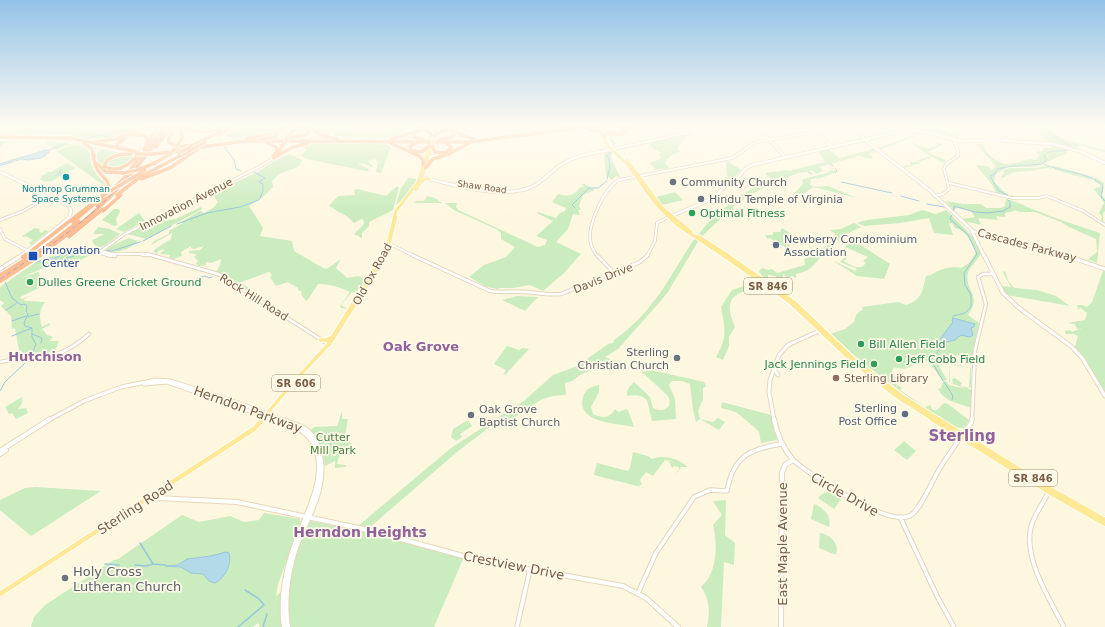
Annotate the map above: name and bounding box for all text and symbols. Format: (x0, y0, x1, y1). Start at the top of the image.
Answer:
marker: Northrop Grumman Space Systems (61, 172, 71, 182)
street label: Innovation Avenue (138, 175, 235, 234)
place label: Community Church (681, 176, 787, 189)
marker: Community Church (668, 177, 678, 187)
street label: Shaw Road (457, 179, 507, 195)
place label: Northrop Grumman Space Systems (22, 184, 110, 204)
place label: Hindu Temple of Virginia (709, 193, 843, 206)
marker: Hindu Temple of Virginia (696, 194, 706, 204)
place label: Optimal Fitness (700, 207, 785, 220)
marker: Optimal Fitness (687, 208, 697, 218)
street label: Cascades Parkway (976, 226, 1078, 265)
place label: Newberry Condominium Association (784, 233, 917, 259)
marker: Newberry Condominium Association (771, 240, 781, 250)
street label: Old Ox Road (350, 241, 395, 307)
place label: Innovation Center (42, 244, 100, 270)
marker: Innovation Center (27, 250, 39, 262)
street label: Davis Drive (571, 260, 635, 296)
street label: Rock Hill Road (217, 271, 290, 324)
place label: Dulles Greene Cricket Ground (38, 276, 201, 289)
marker: Dulles Greene Cricket Ground (25, 277, 35, 287)
road number: SR 846 (744, 278, 792, 294)
place label: Bill Allen Field (869, 338, 945, 351)
district label: Oak Grove (383, 339, 459, 354)
marker: Bill Allen Field (856, 339, 866, 349)
place label: Sterling Christian Church (578, 346, 669, 372)
district label: Hutchison (8, 349, 82, 364)
marker: Sterling Christian Church (672, 353, 682, 363)
place label: Jeff Cobb Field (906, 353, 985, 366)
marker: Jeff Cobb Field (894, 354, 904, 364)
place label: Jack Jennings Field (764, 358, 866, 371)
marker: Jack Jennings Field (869, 359, 879, 369)
place label: Sterling Library (844, 372, 929, 385)
marker: Sterling Library (831, 373, 841, 383)
road number: SR 606 (272, 375, 320, 391)
street label: Herndon Parkway (192, 383, 304, 436)
place label: Sterling Post Office (838, 402, 897, 428)
place label: Oak Grove Baptist Church (479, 403, 560, 429)
marker: Sterling Post Office (900, 409, 910, 419)
marker: Oak Grove Baptist Church (466, 410, 476, 420)
district label: Sterling (928, 427, 996, 445)
park label: Cutter Mill Park (310, 431, 357, 457)
street label: Circle Drive (808, 470, 881, 519)
road number: SR 846 (1009, 470, 1057, 486)
street label: Sterling Road (95, 477, 176, 537)
street label: East Maple Avenue (775, 482, 790, 606)
district label: Herndon Heights (293, 524, 427, 540)
street label: Crestview Drive (462, 548, 566, 583)
place label: Holy Cross Lutheran Church (73, 564, 181, 594)
marker: Holy Cross Lutheran Church (60, 573, 70, 583)

